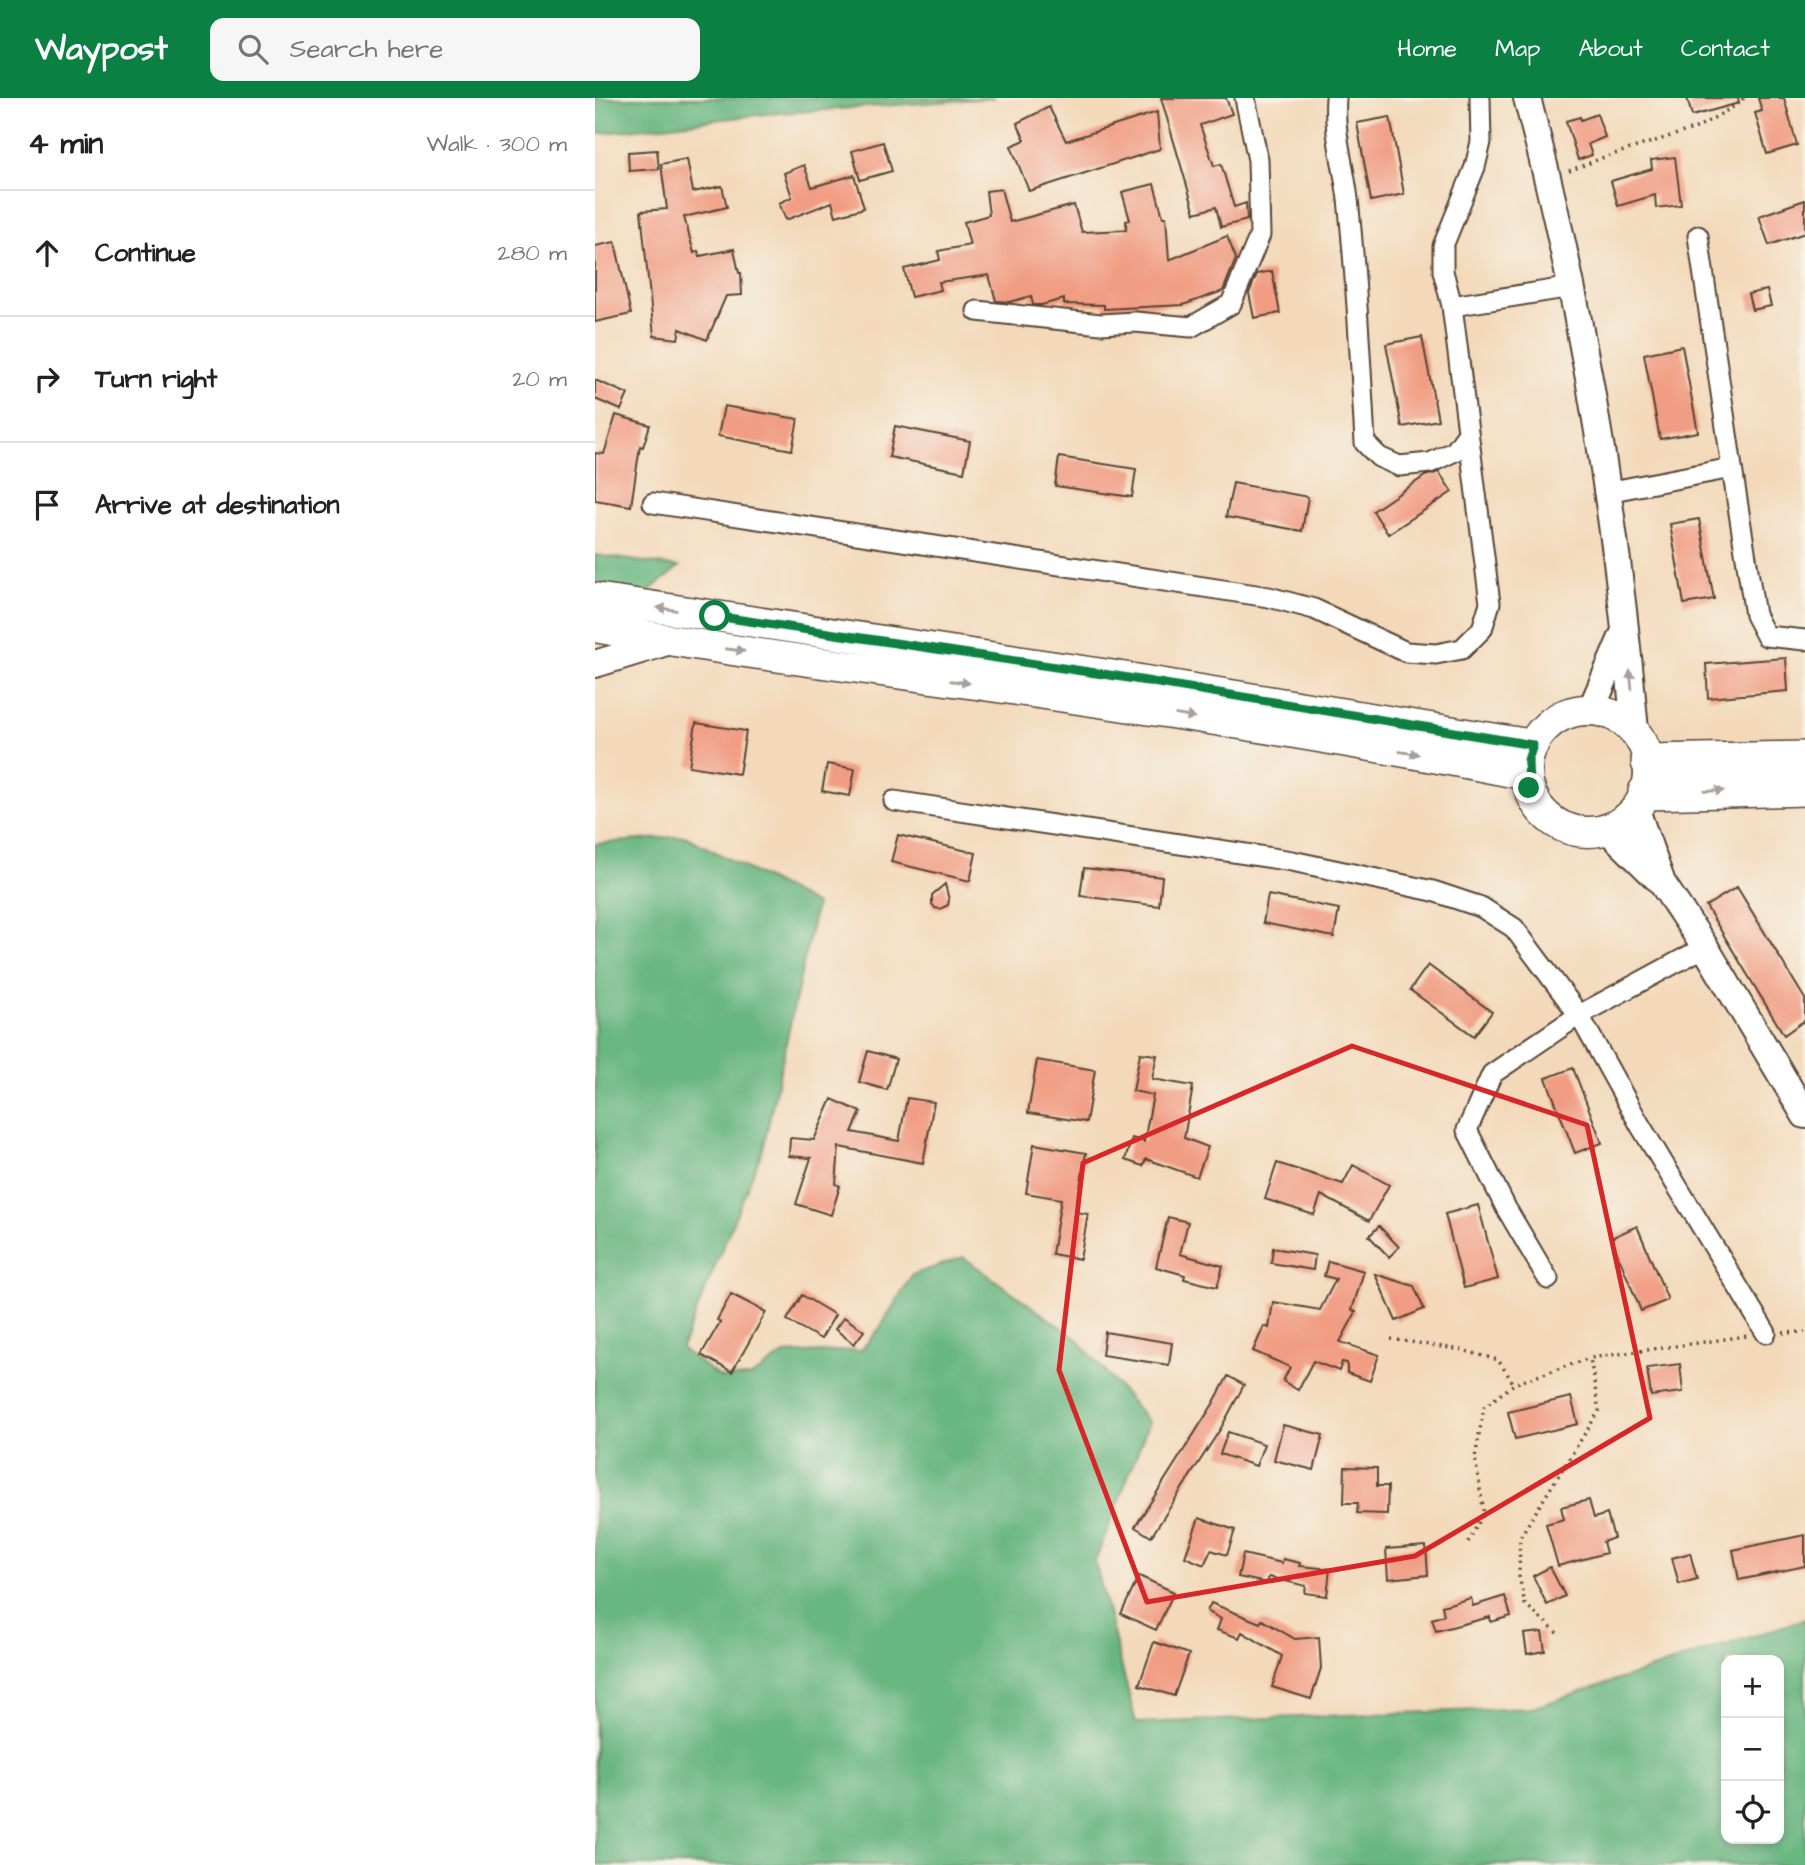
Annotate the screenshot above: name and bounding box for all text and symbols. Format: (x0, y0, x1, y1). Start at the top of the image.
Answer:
search box (210, 18, 700, 81)
text: Waypost (35, 26, 168, 72)
icon: search (234, 30, 272, 68)
text: Search here (290, 31, 443, 67)
text: Home (1397, 32, 1457, 66)
text: Map (1495, 32, 1540, 66)
text: About (1578, 32, 1643, 66)
text: Contact (1681, 32, 1770, 66)
text: 4 min (28, 123, 103, 165)
text: Walk · 300 m (426, 128, 567, 160)
icon: ahead (28, 234, 66, 272)
text: Continue (95, 235, 196, 271)
text: 280 m (497, 237, 567, 269)
icon: right (28, 360, 66, 398)
text: Turn right (95, 361, 217, 397)
text: 20 m (512, 363, 567, 395)
icon: arrive (28, 486, 66, 524)
text: Arrive at destination (95, 487, 340, 523)
route start (699, 600, 730, 631)
one-way arrow (655, 603, 677, 614)
one-way arrow (724, 645, 746, 656)
one-way arrow (1625, 669, 1636, 691)
one-way arrow (949, 677, 971, 688)
one-way arrow (1174, 711, 1196, 722)
one-way arrow (1399, 748, 1421, 759)
route end (1513, 772, 1544, 803)
one-way arrow (1703, 785, 1725, 796)
map controls (1721, 1655, 1784, 1844)
button: + (1721, 1655, 1784, 1718)
button: − (1721, 1718, 1784, 1781)
button: locate (1721, 1781, 1784, 1844)

